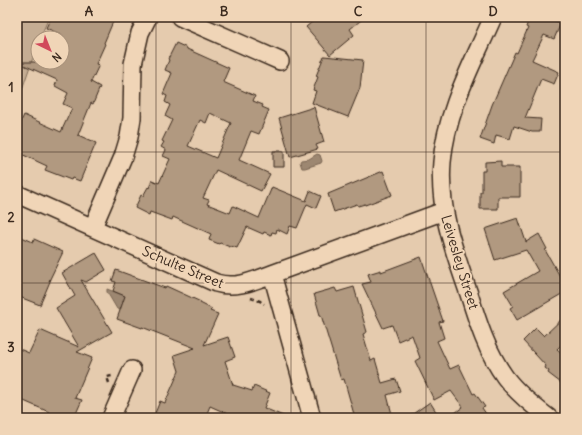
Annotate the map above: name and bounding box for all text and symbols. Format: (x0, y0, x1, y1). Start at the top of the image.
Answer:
text: A (85, 3, 94, 20)
text: B (220, 3, 229, 20)
text: C (354, 3, 363, 20)
text: D (488, 3, 498, 20)
north arrow (30, 30, 70, 70)
text: N (49, 50, 64, 65)
text: 1 (8, 79, 14, 96)
text: 2 (7, 209, 15, 226)
street label: Leivesley Street (437, 213, 483, 312)
street label: Schulte Street (139, 242, 227, 292)
text: 3 (7, 339, 15, 356)

